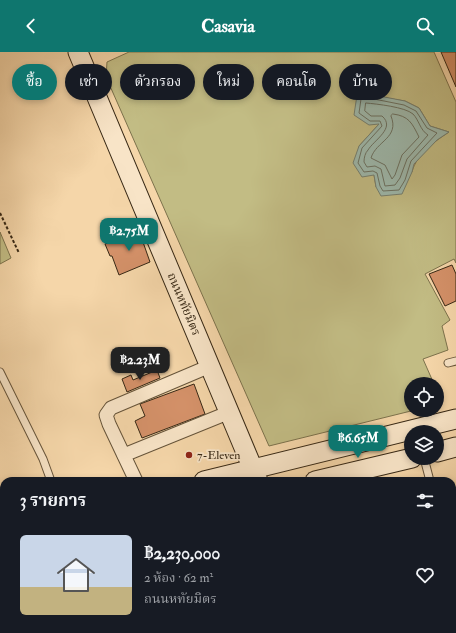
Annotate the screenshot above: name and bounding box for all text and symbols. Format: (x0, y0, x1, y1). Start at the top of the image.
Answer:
icon: back (20, 15, 42, 37)
text: Casavia (201, 15, 255, 38)
icon: search (414, 15, 436, 37)
chip: ซื้อ (12, 64, 57, 100)
chip: เช่า (65, 64, 112, 100)
chip: ตัวกรอง (120, 64, 195, 100)
chip: ใหม่ (203, 64, 254, 100)
chip: คอนโด (262, 64, 331, 100)
chip: บ้าน (339, 64, 392, 100)
pin: ฿2.75M (96, 218, 162, 252)
text: ฿2.75M (109, 223, 149, 239)
street label: ถนนหทัยมิตร (164, 270, 204, 338)
pin: ฿2.23M (107, 347, 173, 381)
text: ฿2.23M (120, 352, 160, 368)
map controls (404, 377, 444, 465)
button: locate (404, 377, 444, 417)
pin: ฿6.65M (325, 425, 391, 459)
button: layers (404, 425, 444, 465)
text: ฿6.65M (337, 430, 379, 446)
place label: 7-Eleven (197, 448, 241, 463)
marker: 7-Eleven (184, 450, 194, 460)
text: 3 รายการ (20, 490, 86, 511)
icon: filters (414, 490, 436, 512)
text: ฿2,230,000 (144, 543, 220, 564)
icon: home (52, 551, 100, 599)
icon: heart (414, 564, 436, 586)
text: 2 ห้อง · 62 m² (144, 570, 213, 586)
text: ถนนหทัยมิตร (144, 591, 217, 607)

